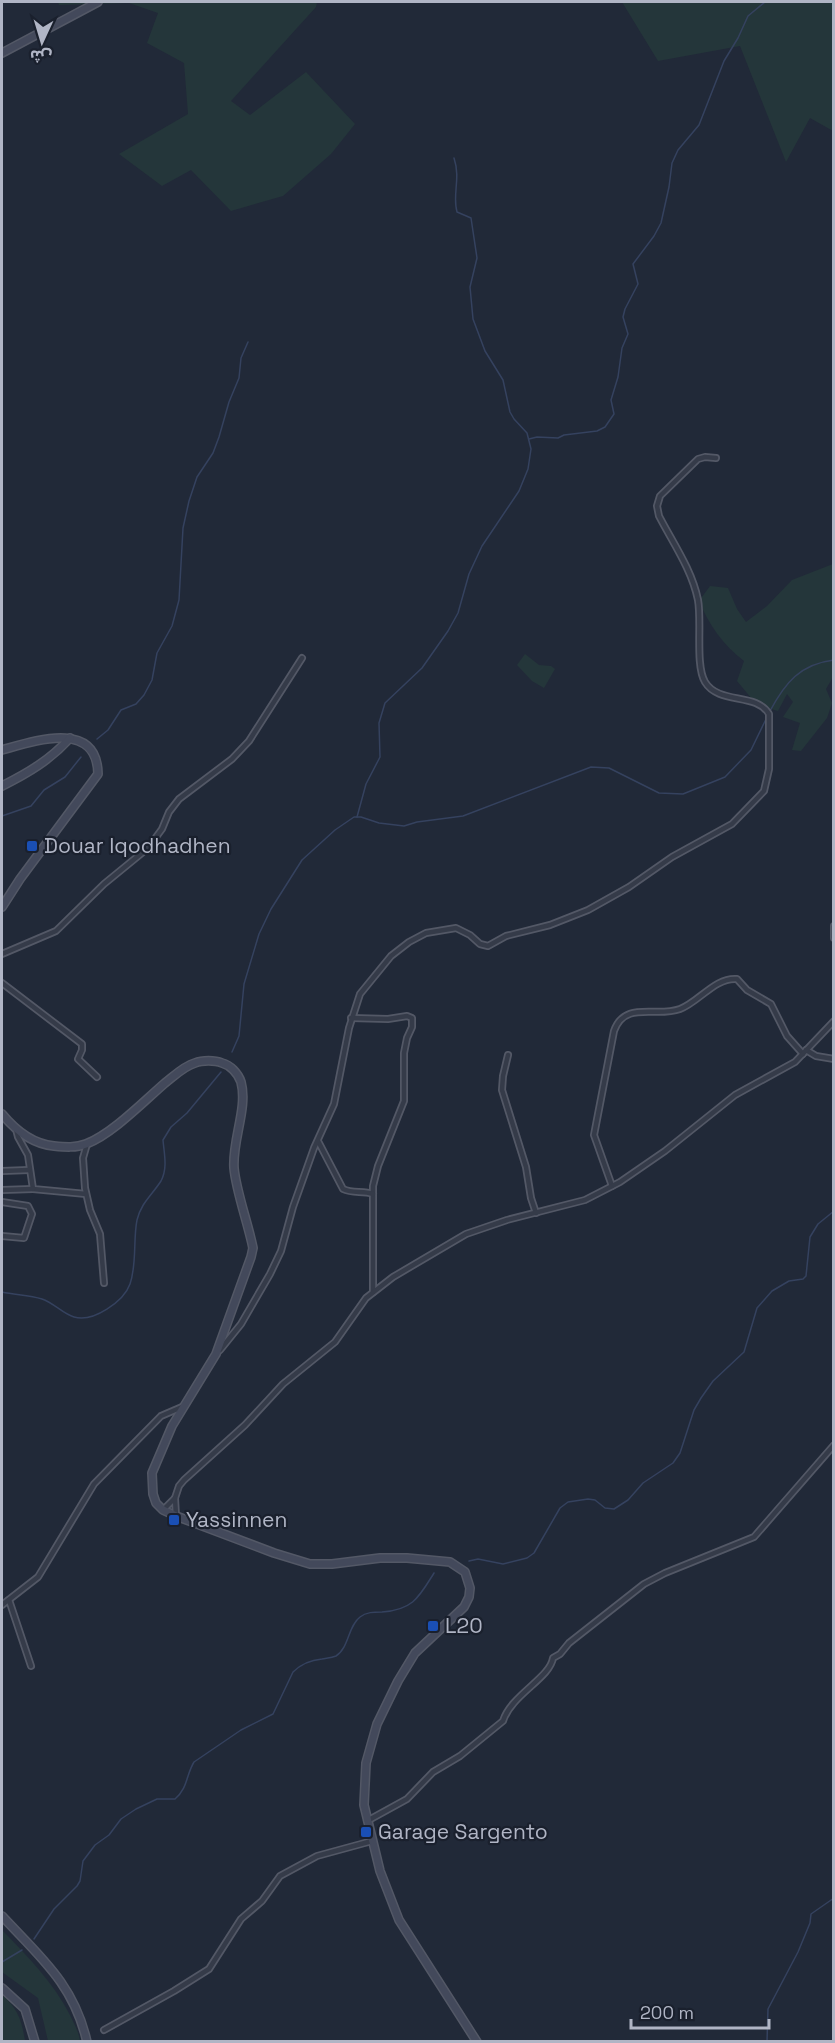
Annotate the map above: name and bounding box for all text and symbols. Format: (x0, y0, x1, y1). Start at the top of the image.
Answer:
north arrow (12, 12, 72, 72)
text: ش (29, 45, 53, 68)
place label: Douar Iqodhadhen (44, 832, 231, 859)
marker: Douar Iqodhadhen (25, 839, 39, 853)
place label: Yassinnen (186, 1506, 287, 1533)
marker: Yassinnen (167, 1513, 181, 1527)
place label: L20 (445, 1612, 483, 1639)
marker: L20 (426, 1619, 440, 1633)
place label: Garage Sargento (378, 1818, 548, 1845)
marker: Garage Sargento (359, 1825, 373, 1839)
scale bar (631, 1992, 769, 2030)
text: 200 m (640, 2001, 694, 2024)

